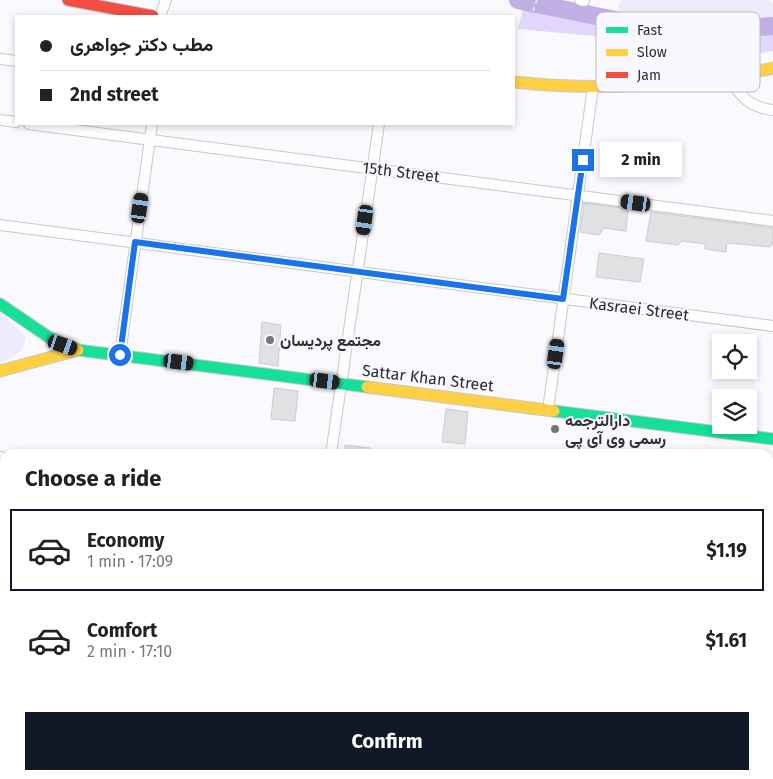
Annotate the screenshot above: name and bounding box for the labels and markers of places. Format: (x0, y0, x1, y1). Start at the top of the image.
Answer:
place label: مجتمع پردیسان (280, 331, 381, 352)
marker: مجتمع پردیسان (264, 334, 276, 346)
place label: دارالترجمه رسمی وی آی پی (565, 411, 666, 450)
marker: دارالترجمه رسمی وی آی پی (549, 423, 561, 435)

